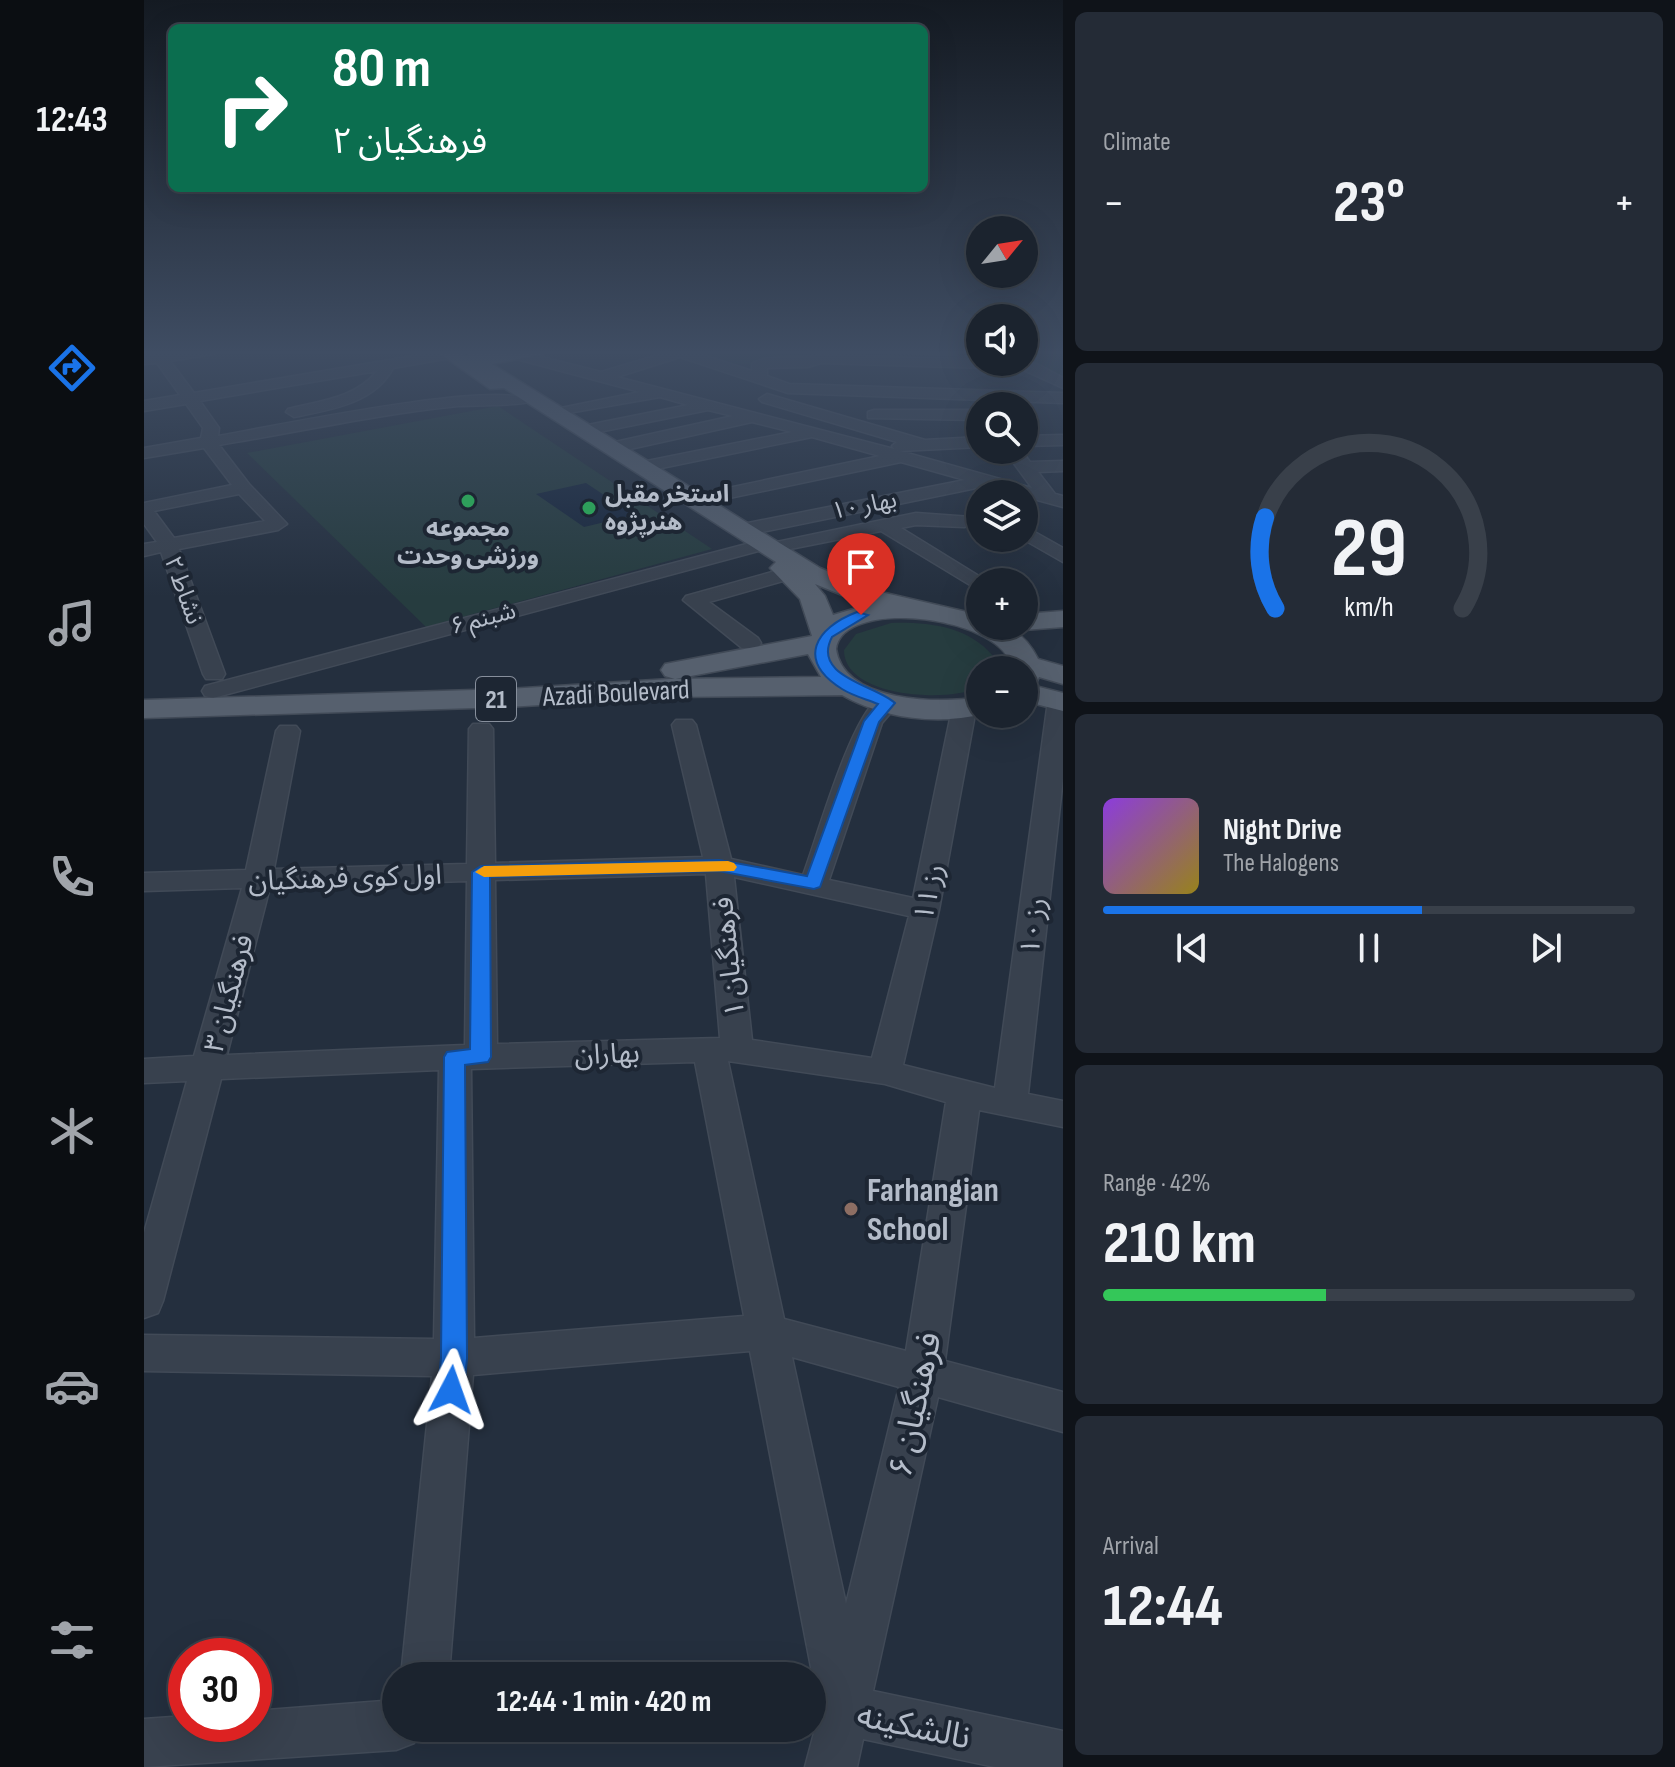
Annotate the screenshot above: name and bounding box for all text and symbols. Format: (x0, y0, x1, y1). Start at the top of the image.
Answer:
text: 80 m (332, 36, 431, 103)
icon: right (200, 56, 304, 160)
text: 12:43 (36, 99, 108, 142)
text: فرهنگیان ۲ (332, 121, 487, 164)
text: Climate (1103, 127, 1171, 158)
text: 23° (1333, 167, 1405, 239)
text: − (1103, 177, 1125, 230)
text: + (1613, 177, 1635, 230)
north arrow (966, 216, 1038, 288)
map controls (966, 216, 1038, 728)
button: sound (966, 304, 1038, 376)
icon: directions (44, 340, 100, 396)
button: search (966, 392, 1038, 464)
place label: استخر مقبل هنرپژوه (605, 480, 729, 538)
button: layers (966, 480, 1038, 552)
street label: بهار ۱۰ (829, 485, 899, 526)
marker: مجموعه ورزشی وحدت (459, 492, 477, 510)
marker: استخر مقبل هنرپژوه (580, 499, 598, 517)
text: 29 (1331, 499, 1407, 599)
place label: مجموعه ورزشی وحدت (397, 514, 539, 571)
pin (827, 533, 895, 615)
icon: arrive (839, 545, 883, 589)
street label: نشاط ۲ (158, 552, 209, 628)
button: + (966, 568, 1038, 640)
text: km/h (1344, 590, 1394, 625)
icon: music (44, 595, 100, 651)
street label: شبنم ۶ (447, 596, 519, 643)
button: − (966, 656, 1038, 728)
street label: Azadi Boulevard (541, 673, 690, 714)
road number: 21 (476, 677, 516, 721)
text: Night Drive (1223, 812, 1342, 848)
text: The Halogens (1223, 848, 1339, 879)
icon: phone (44, 849, 100, 905)
street label: اول کوی فرهنگیان (248, 859, 442, 898)
street label: رز ۱۱ (907, 861, 952, 924)
street label: فرهنگیان ۱ (707, 895, 752, 1019)
street label: رز ۱۰ (1014, 896, 1053, 957)
icon: previous (1170, 926, 1214, 970)
icon: pause (1347, 926, 1391, 970)
icon: next (1524, 926, 1568, 970)
street label: فرهنگیان ۳ (198, 931, 261, 1056)
street label: بهاران (574, 1037, 640, 1072)
icon: climate (44, 1103, 100, 1159)
text: Range · 42% (1103, 1168, 1211, 1199)
place label: Farhangian School (867, 1170, 999, 1250)
marker: Farhangian School (842, 1200, 860, 1218)
text: 210 km (1103, 1208, 1256, 1280)
street label: فرهنگیان ۶ (880, 1328, 951, 1480)
position arrow (409, 1348, 493, 1432)
icon: car (44, 1358, 100, 1414)
text: Arrival (1103, 1531, 1159, 1562)
text: 12:44 (1103, 1571, 1223, 1643)
icon: filters (44, 1612, 100, 1668)
speed limit sign: 30 (168, 1638, 272, 1742)
text: 12:44 · 1 min · 420 m (497, 1684, 711, 1720)
street label: نالشکینه (853, 1694, 974, 1758)

